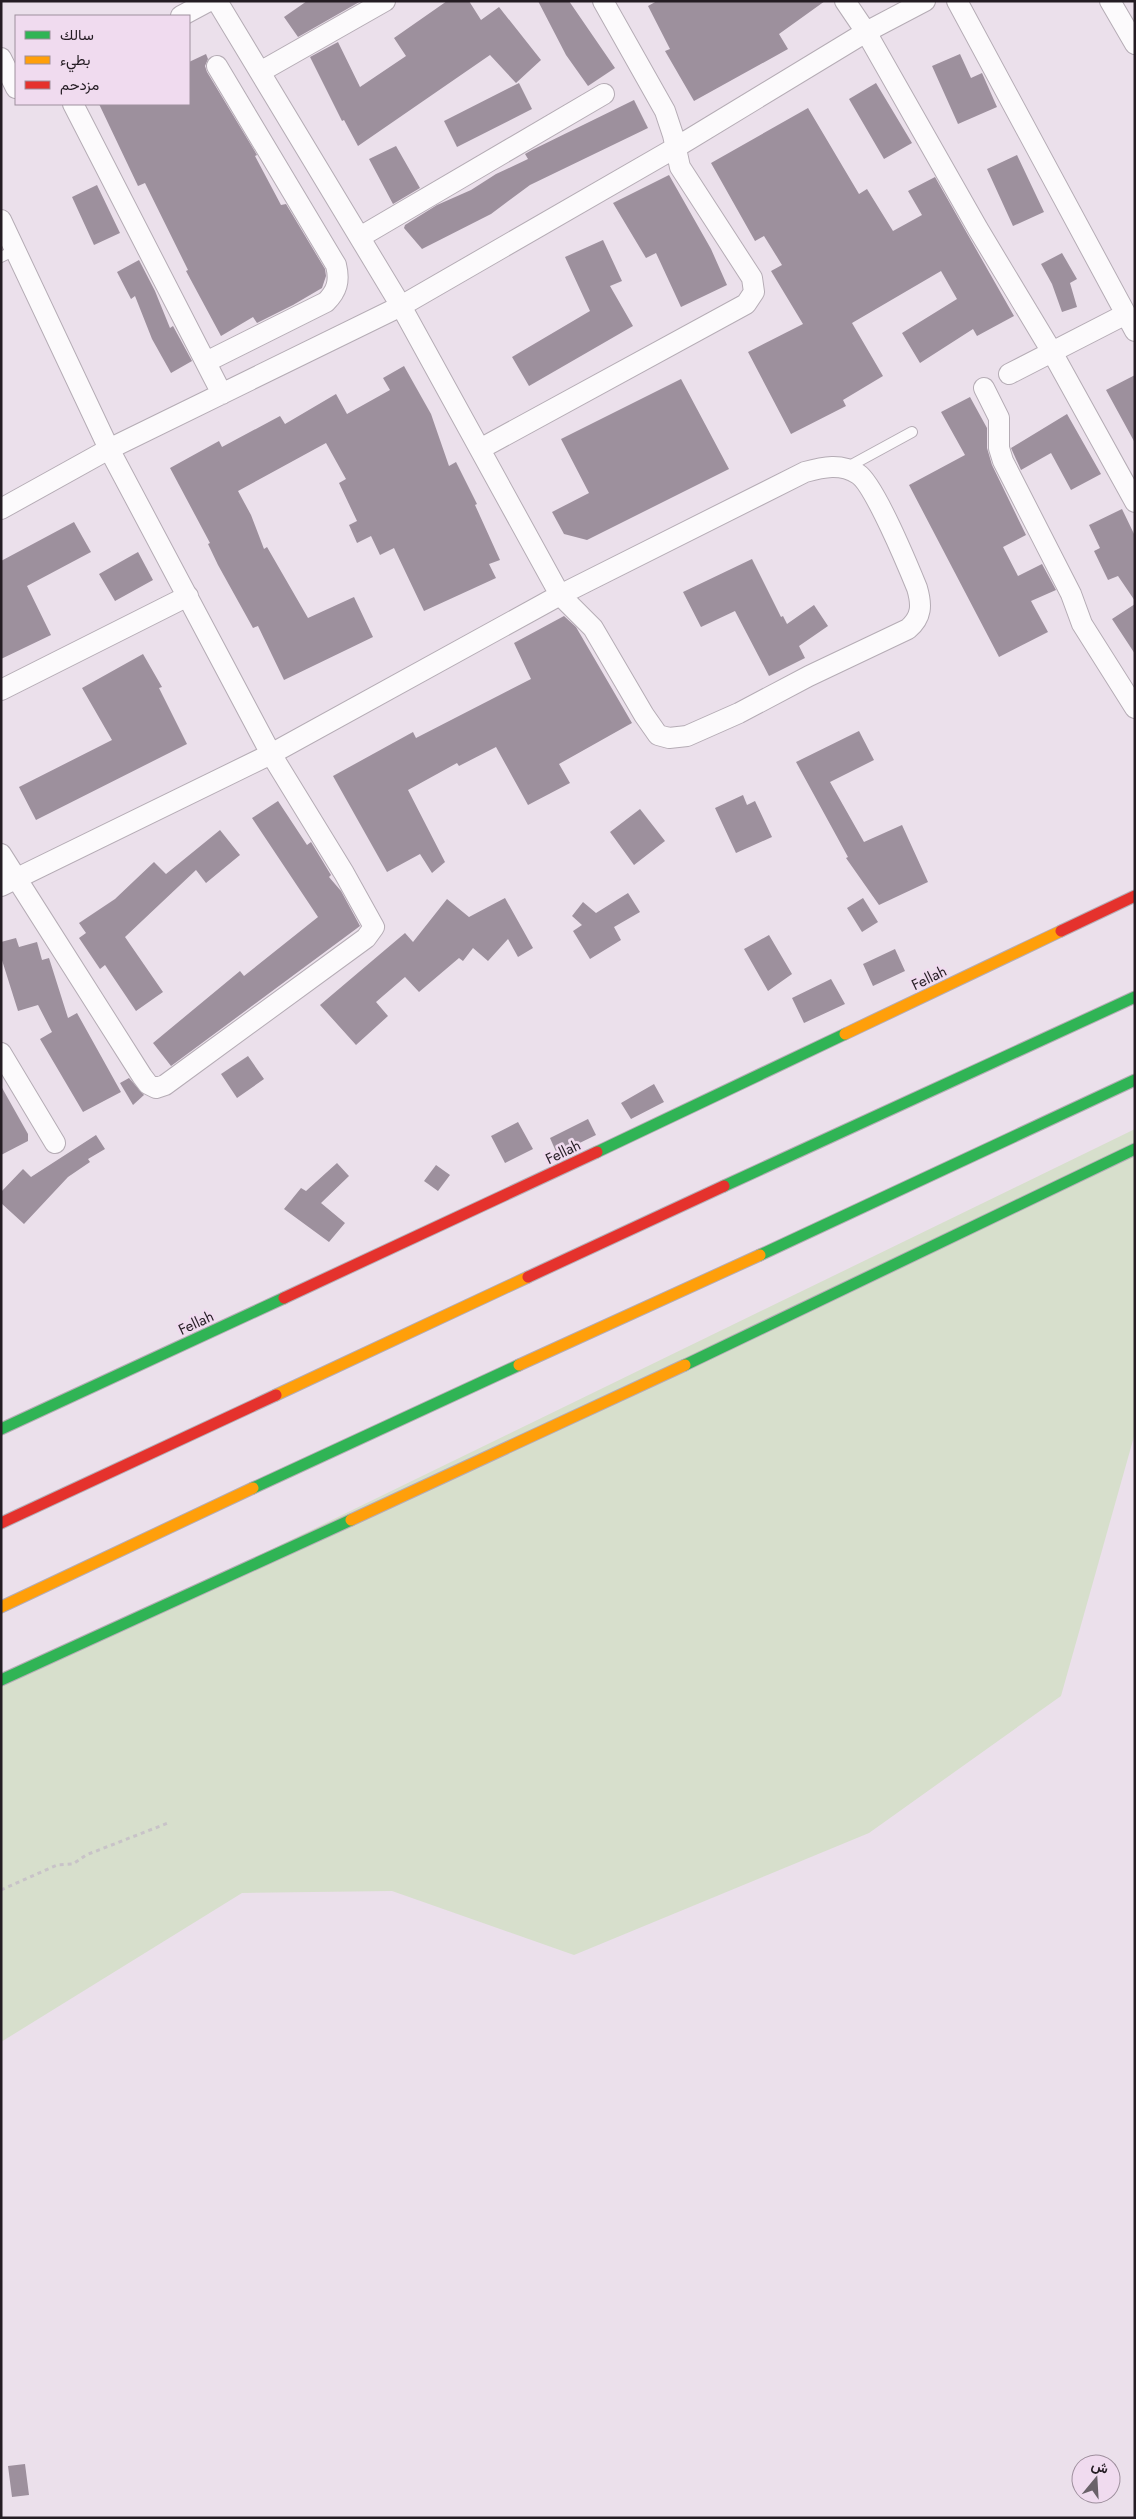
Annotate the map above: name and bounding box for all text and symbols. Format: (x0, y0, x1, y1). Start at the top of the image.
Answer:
legend (15, 15, 190, 105)
text: سالك (60, 24, 94, 46)
text: بطيء (60, 49, 90, 73)
text: مزدحم (60, 74, 99, 96)
street label: Fellah (908, 960, 950, 996)
street label: Fellah (542, 1134, 584, 1170)
street label: Fellah (175, 1305, 217, 1341)
north arrow (1071, 2454, 1121, 2504)
text: ش (1089, 2455, 1111, 2479)

